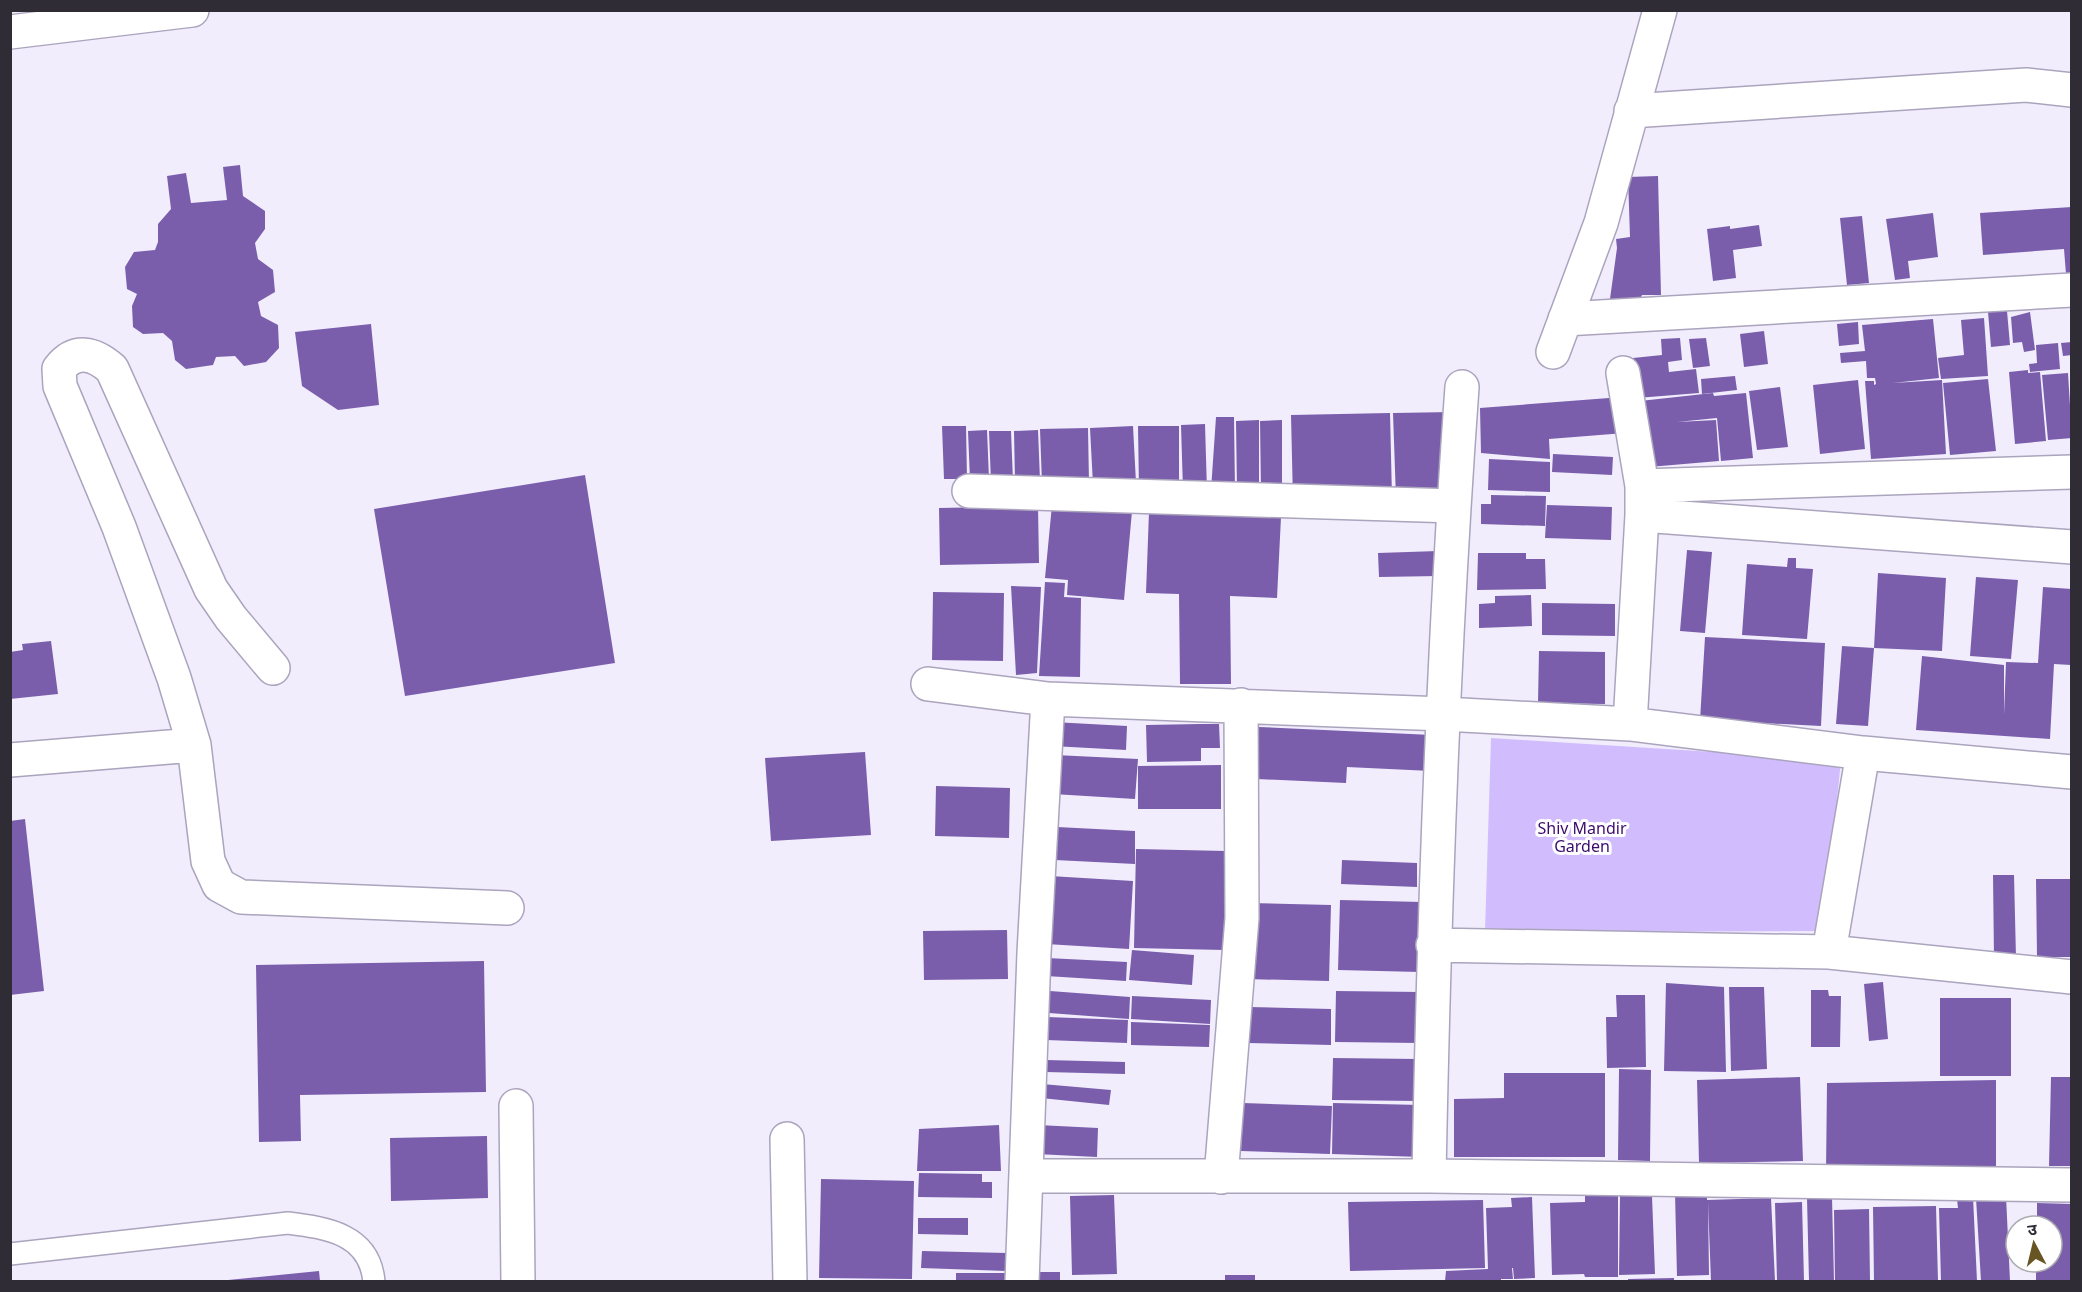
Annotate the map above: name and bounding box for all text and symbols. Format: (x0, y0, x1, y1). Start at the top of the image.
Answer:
park label: Shiv Mandir Garden (1537, 817, 1627, 857)
north arrow (2004, 1214, 2064, 1274)
text: उ (2026, 1218, 2039, 1241)

